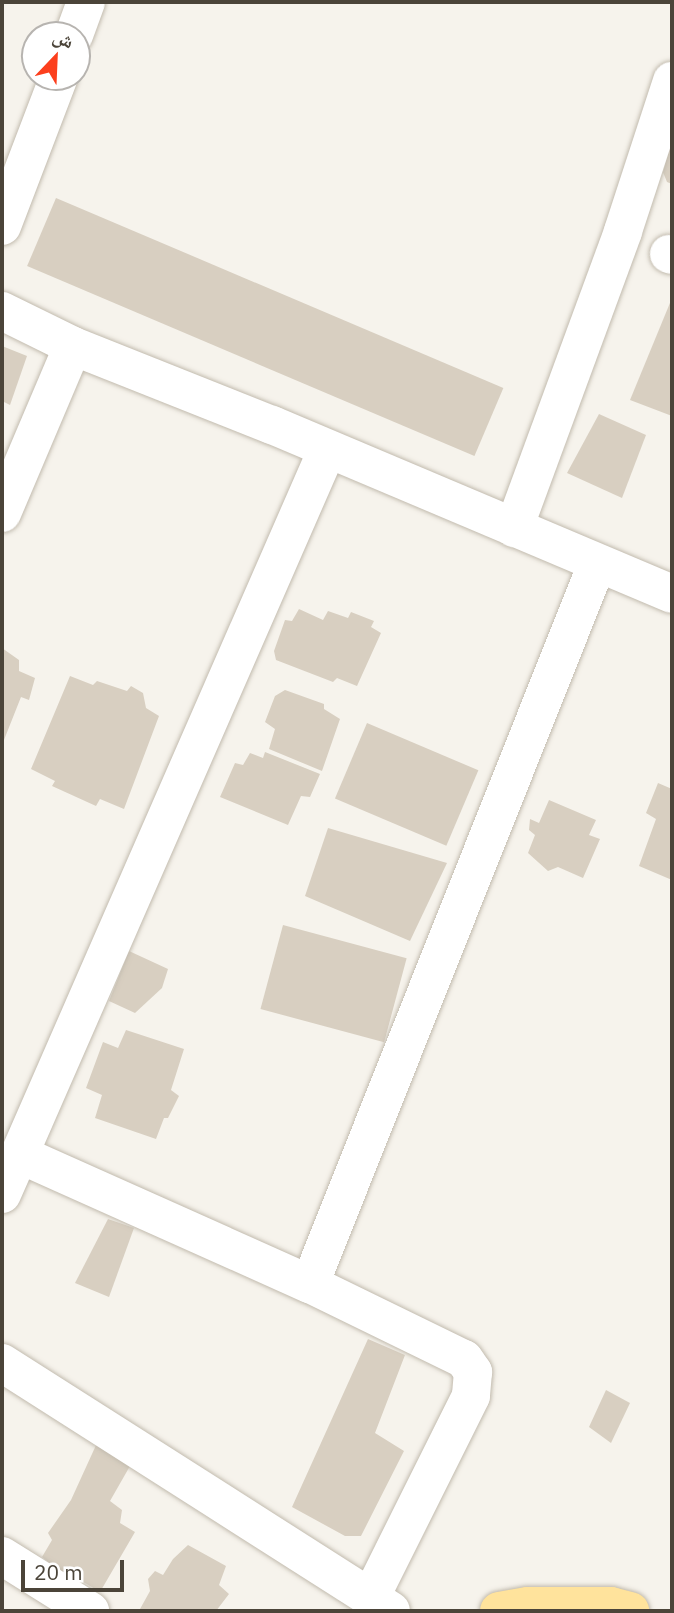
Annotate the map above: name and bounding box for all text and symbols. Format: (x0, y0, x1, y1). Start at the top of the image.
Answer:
north arrow (21, 21, 91, 91)
text: ش (49, 24, 77, 53)
scale bar (24, 1546, 128, 1590)
text: 20 m (34, 1558, 83, 1586)

